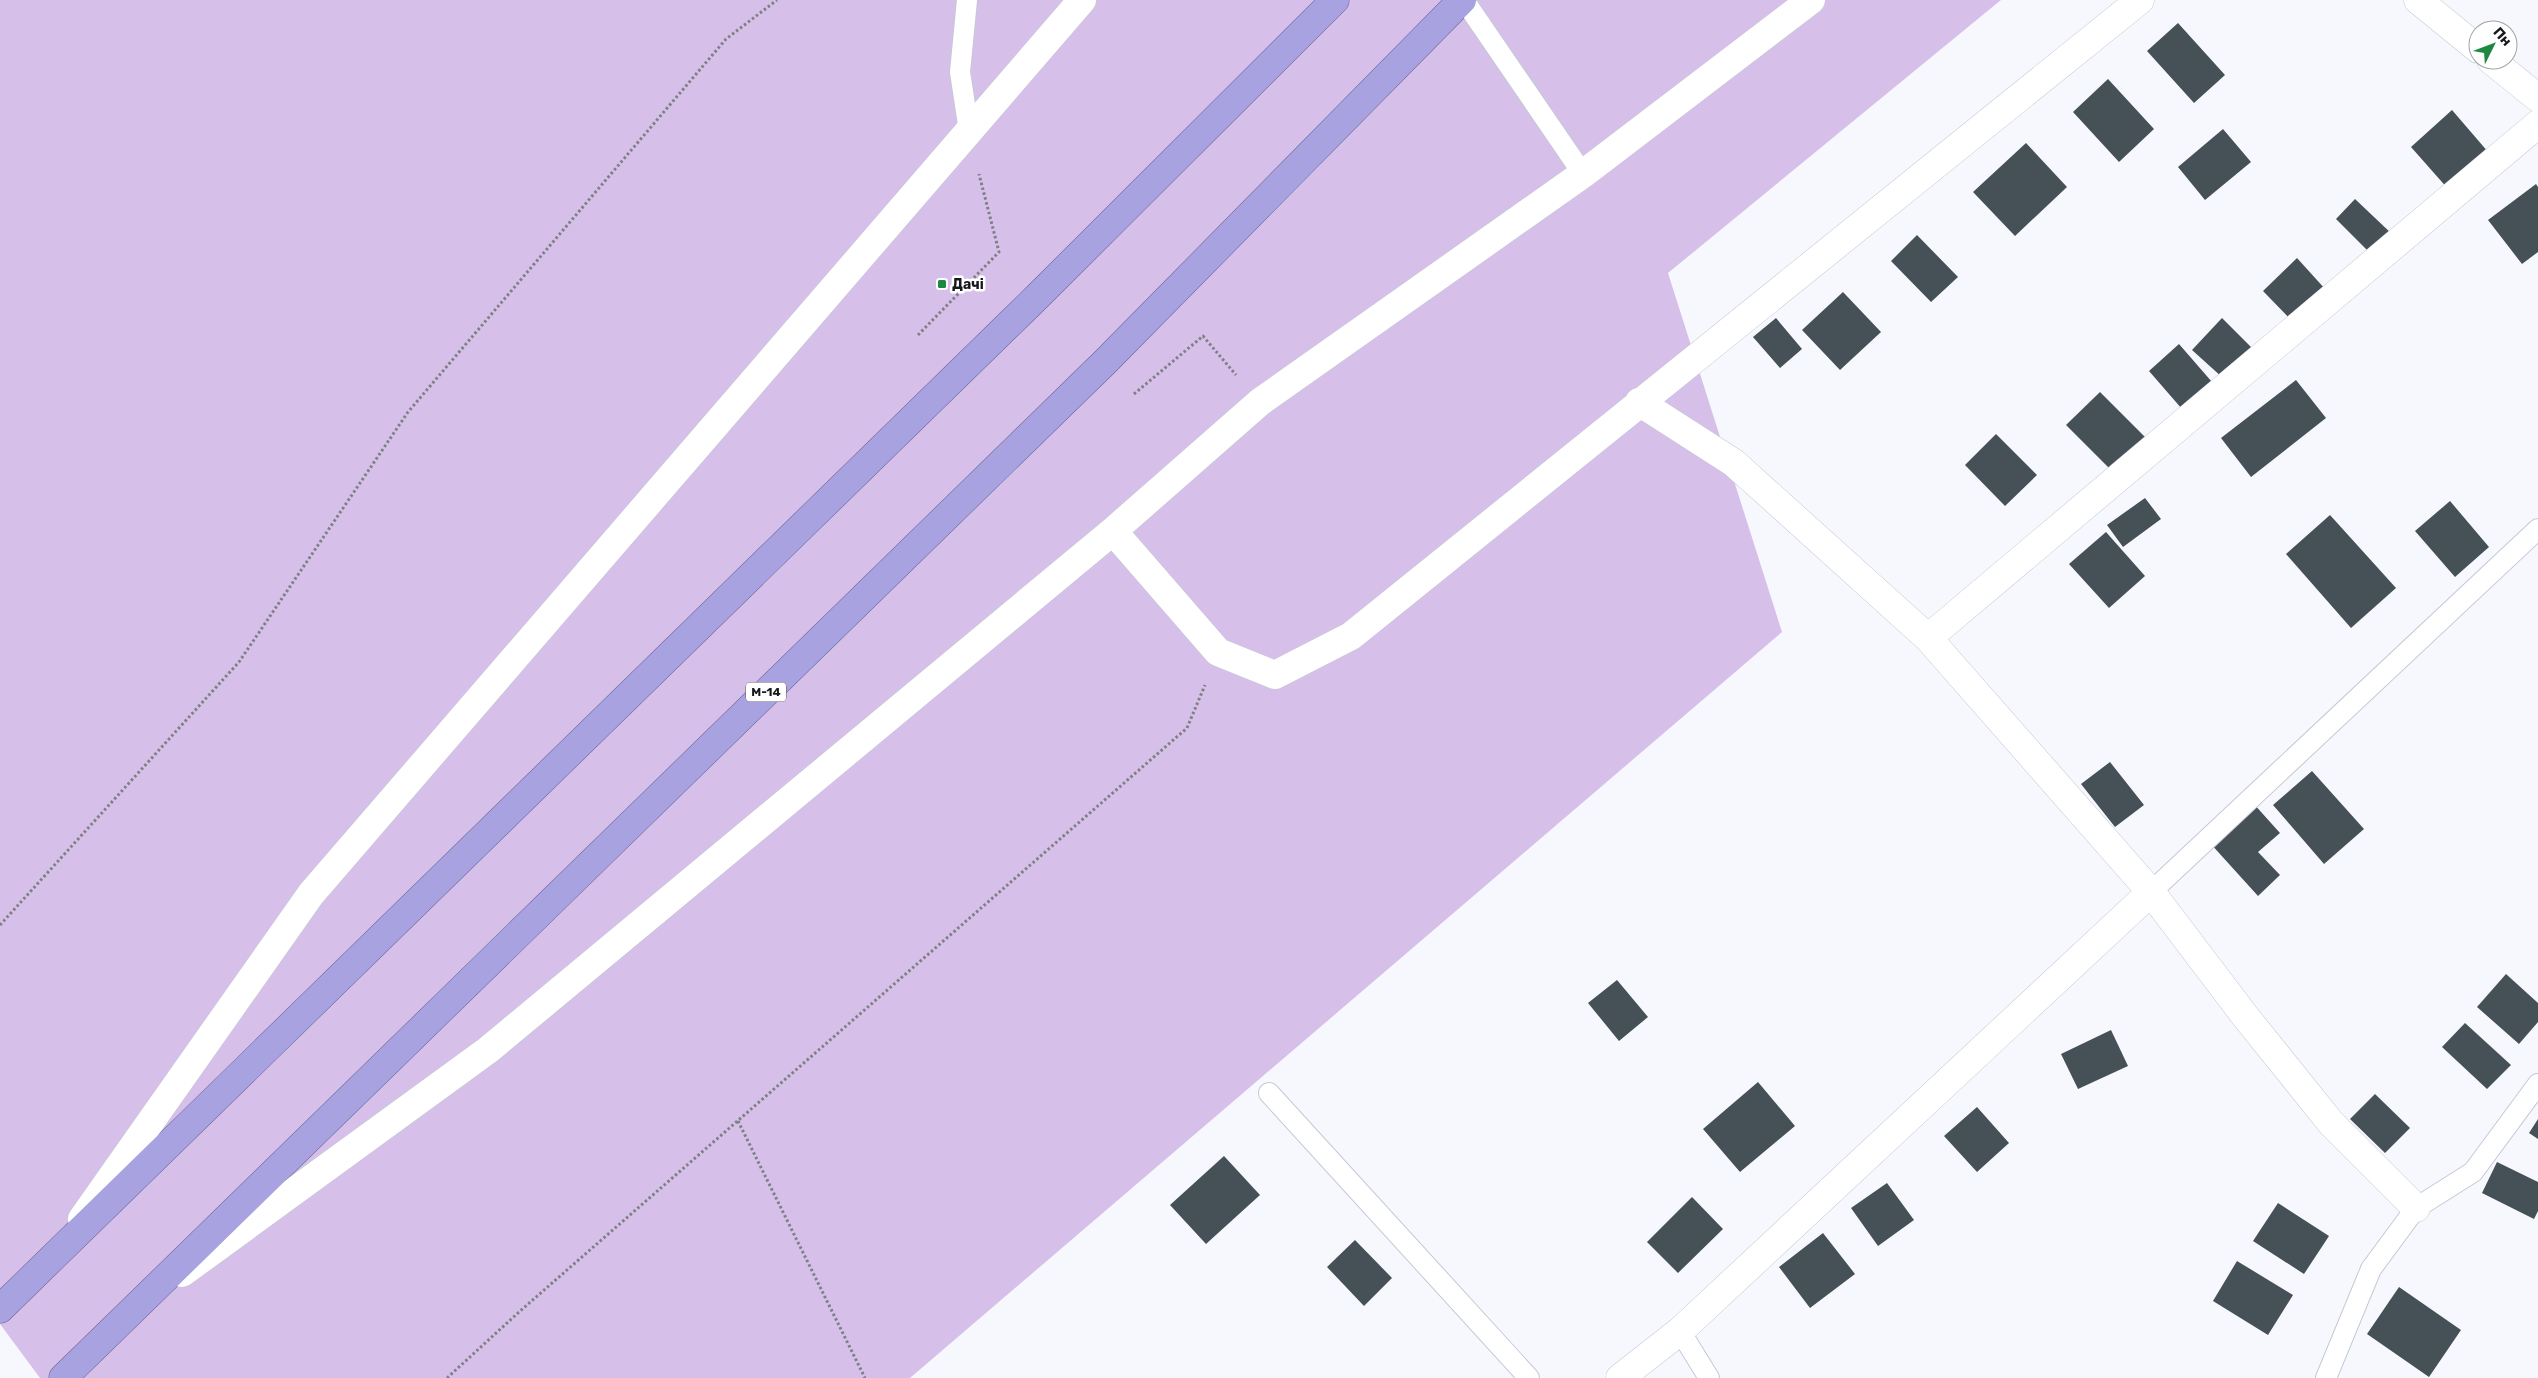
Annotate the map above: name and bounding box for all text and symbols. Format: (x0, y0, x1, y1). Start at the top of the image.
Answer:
north arrow (2468, 20, 2518, 70)
text: Пн (2489, 24, 2515, 50)
place label: Дачі (952, 276, 984, 293)
marker: Дачі (936, 278, 948, 290)
road number: М-14 (746, 682, 786, 702)

